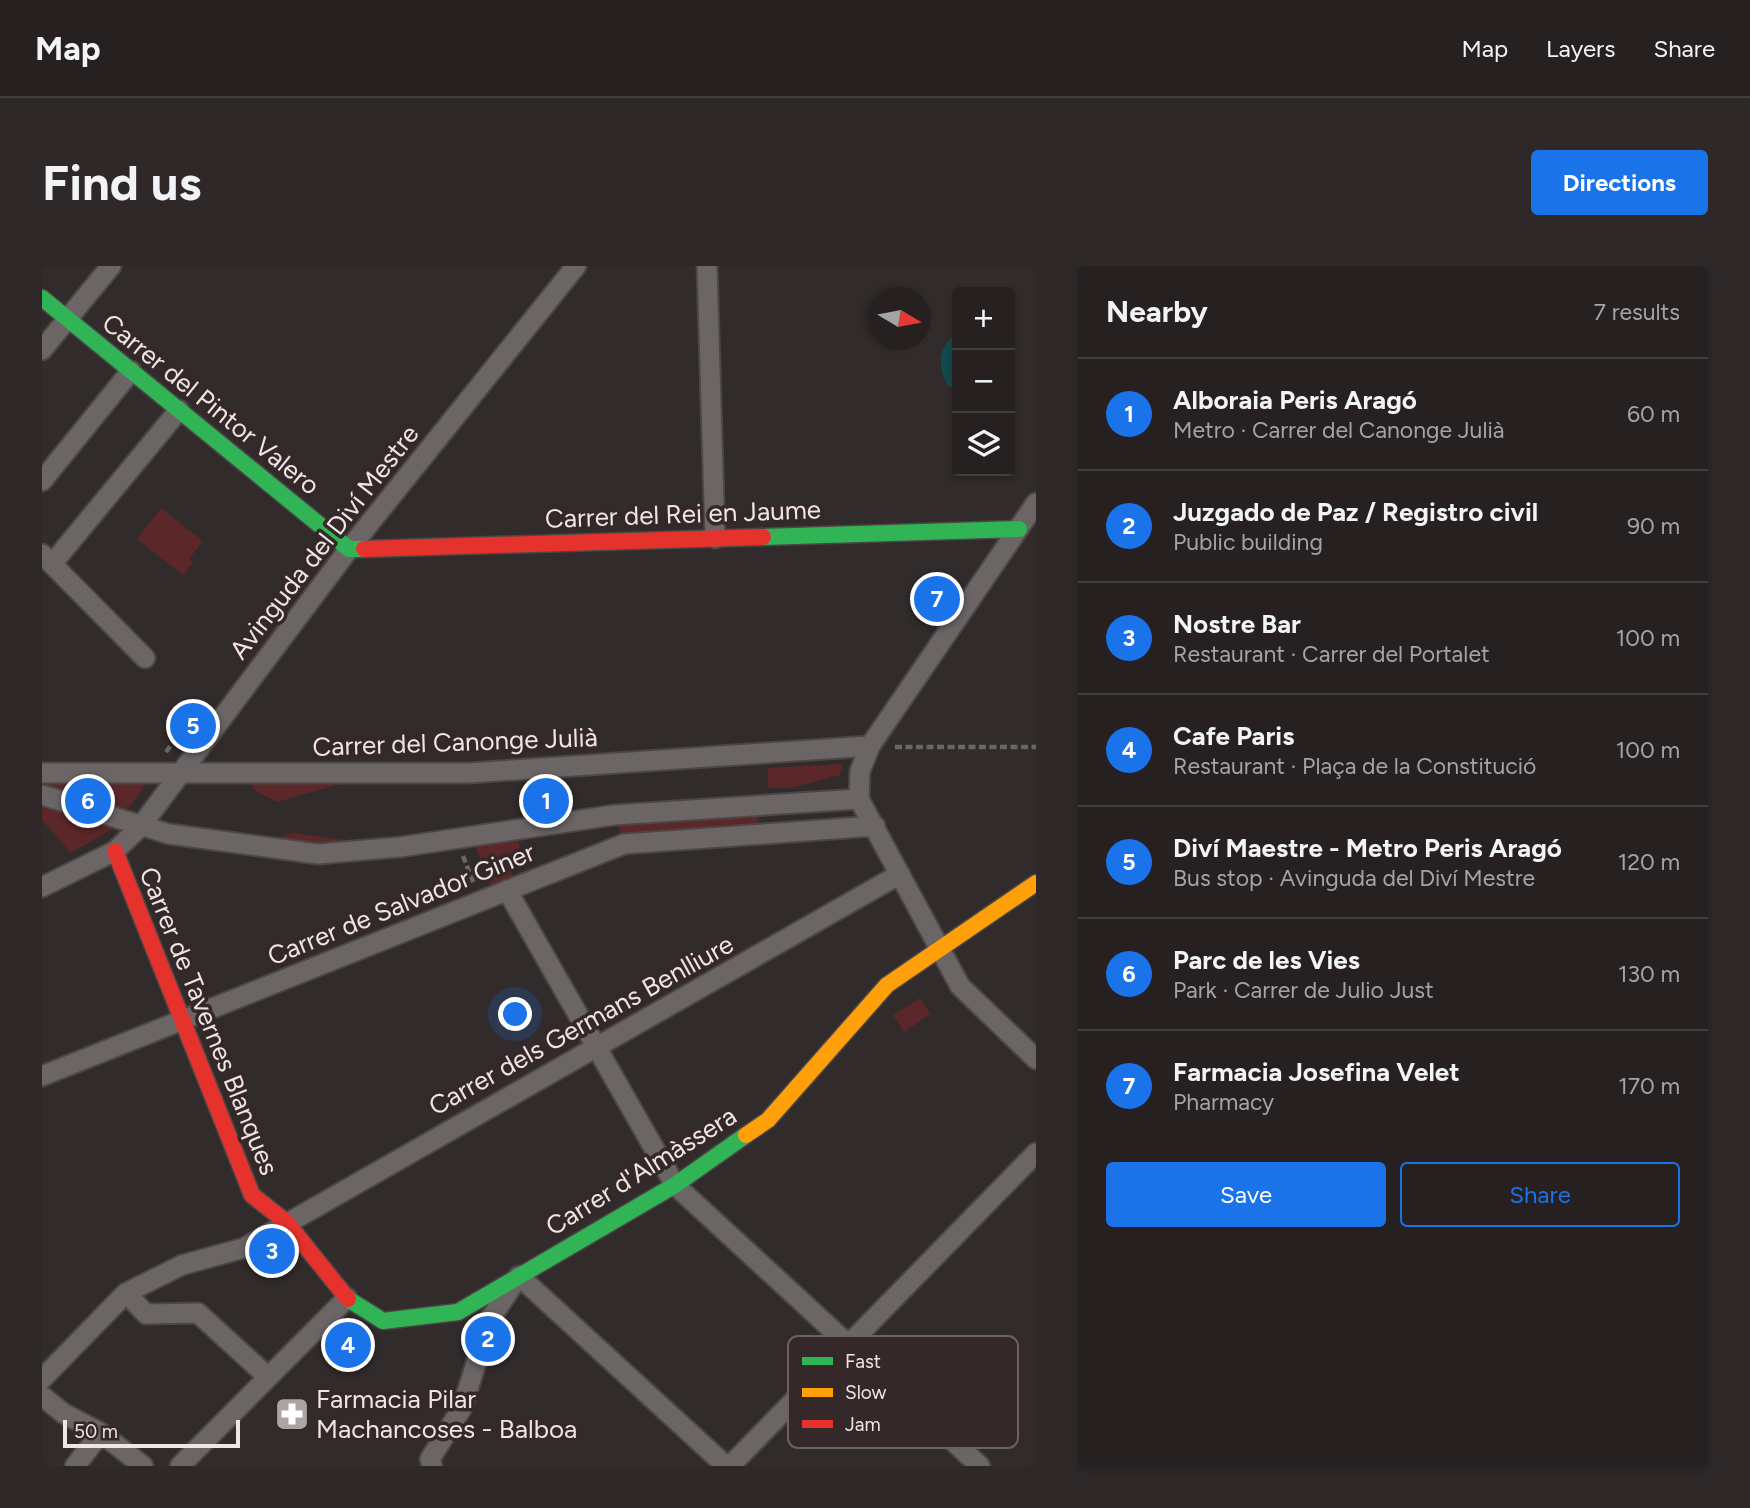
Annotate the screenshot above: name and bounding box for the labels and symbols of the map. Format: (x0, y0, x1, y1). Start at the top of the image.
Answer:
north arrow (868, 287, 931, 350)
street label: Carrer del Pintor Valero (96, 307, 326, 501)
street label: Avinguda del Diví Mestre (223, 418, 425, 666)
street label: Carrer del Rei en Jaume (544, 493, 822, 535)
pin: 7 (914, 573, 960, 625)
pin: 5 (170, 700, 216, 752)
street label: Carrer del Canonge Julià (312, 721, 598, 763)
pin: 6 (65, 775, 111, 827)
pin: 1 (523, 775, 569, 827)
street label: Carrer de Salvador Giner (263, 836, 539, 972)
street label: Carrer de Tavernes Blanques (132, 862, 286, 1180)
street label: Carrer dels Germans Benlliure (423, 928, 739, 1122)
your location (498, 997, 532, 1031)
street label: Carrer d'Almàssera (540, 1100, 742, 1242)
pin: 3 (249, 1225, 295, 1277)
pin: 2 (465, 1313, 511, 1365)
pin: 4 (325, 1319, 371, 1371)
legend (788, 1336, 1018, 1448)
text: Fast (845, 1350, 881, 1373)
text: Slow (845, 1381, 887, 1404)
place label: Farmacia Pilar Machancoses - Balboa (316, 1383, 577, 1445)
pharmacy icon: Farmacia Pilar Machancoses - Balboa (273, 1395, 311, 1433)
text: Jam (845, 1413, 881, 1436)
scale bar (63, 1417, 240, 1449)

